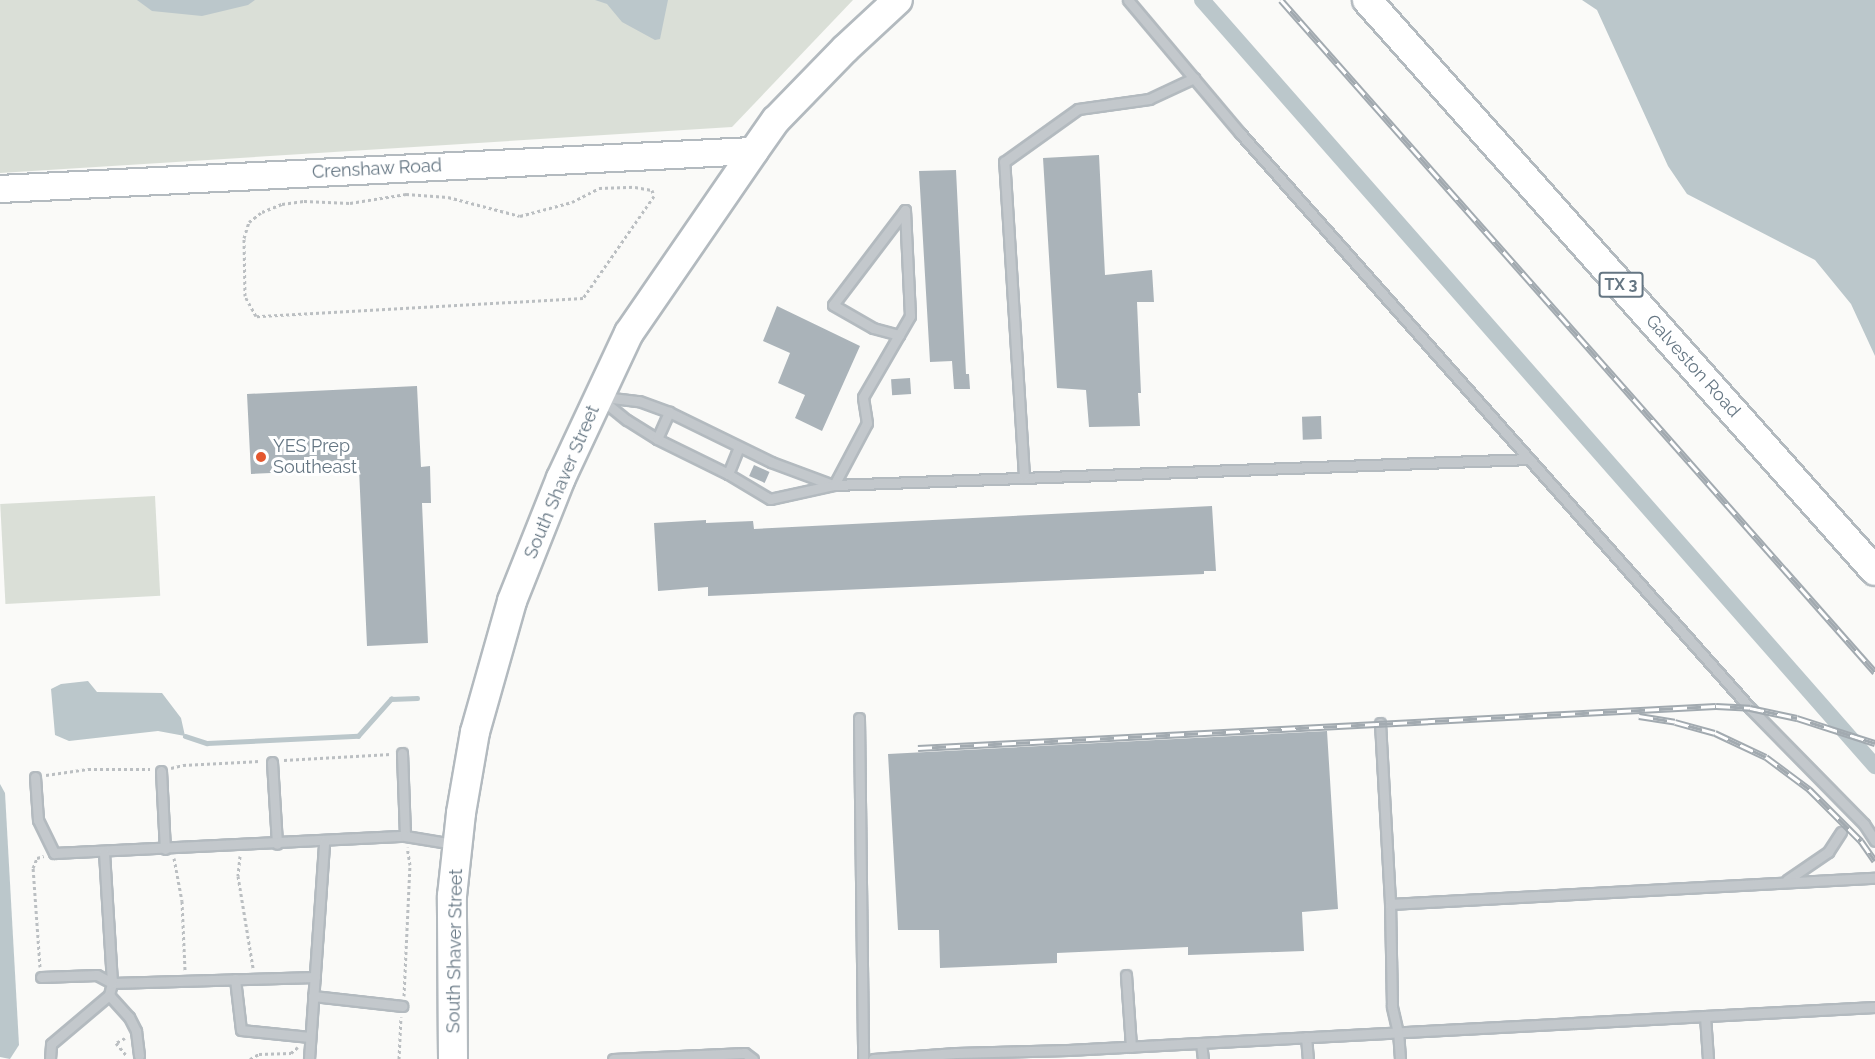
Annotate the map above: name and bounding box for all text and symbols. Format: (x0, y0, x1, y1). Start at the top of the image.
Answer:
street label: Crenshaw Road (311, 155, 443, 183)
road number: TX 3 (1597, 272, 1645, 298)
street label: Galveston Road (1641, 310, 1745, 422)
street label: South Shaver Street (520, 402, 604, 562)
place label: YES Prep Southeast (273, 436, 357, 478)
marker: YES Prep Southeast (254, 450, 268, 464)
street label: South Shaver Street (443, 868, 467, 1034)

